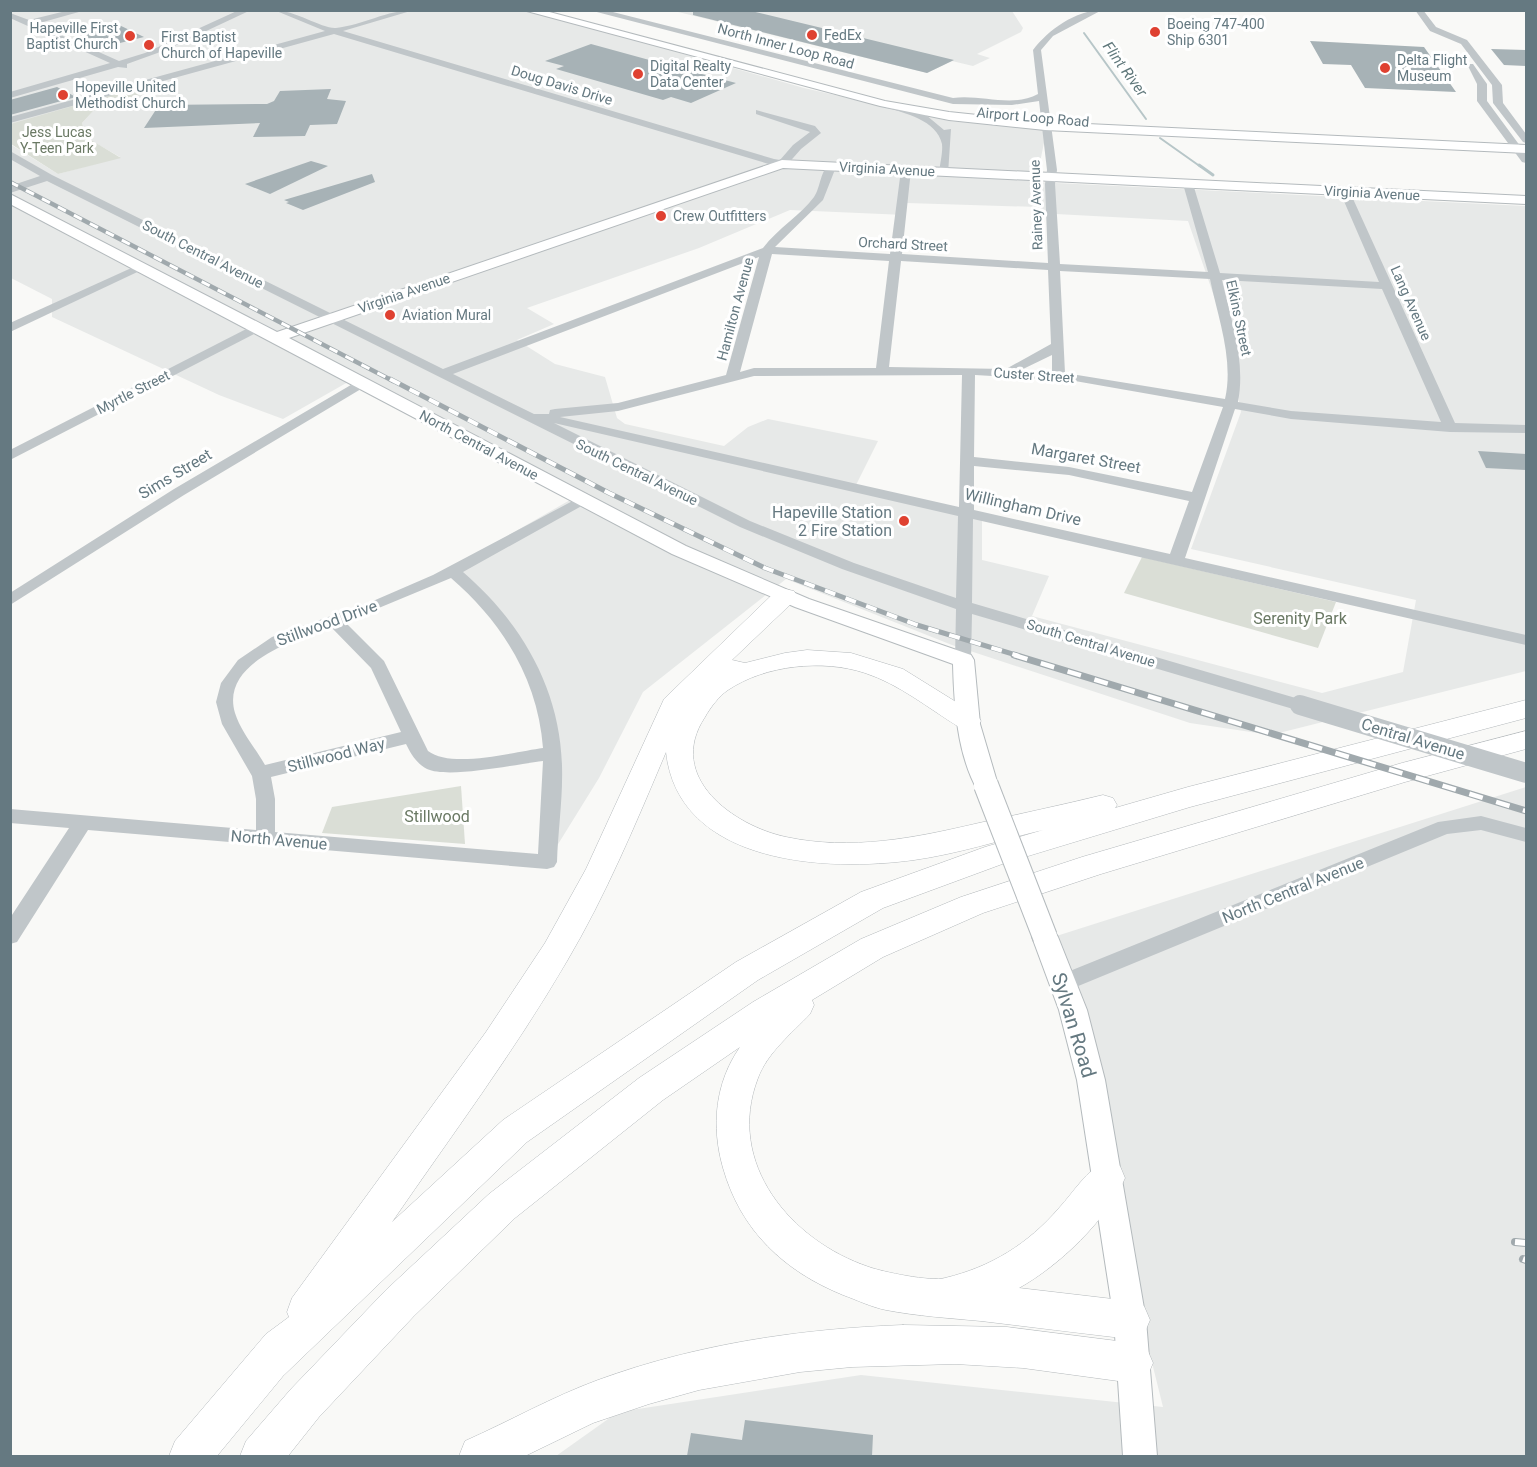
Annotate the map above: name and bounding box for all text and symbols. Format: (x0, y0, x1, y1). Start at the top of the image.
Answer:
place label: Boeing 747-400 Ship 6301 (1167, 16, 1265, 48)
place label: Hapeville First Baptist Church (26, 20, 118, 52)
street label: North Inner Loop Road (716, 20, 856, 72)
marker: Boeing 747-400 Ship 6301 (1148, 25, 1162, 39)
place label: FedEx (824, 27, 862, 43)
marker: FedEx (805, 28, 819, 42)
marker: Hapeville First Baptist Church (123, 29, 137, 43)
place label: First Baptist Church of Hapeville (161, 29, 282, 61)
marker: First Baptist Church of Hapeville (142, 38, 156, 52)
water label: Flint River (1099, 38, 1152, 101)
place label: Delta Flight Museum (1397, 52, 1468, 84)
place label: Digital Realty Data Center (650, 58, 732, 90)
marker: Delta Flight Museum (1378, 61, 1392, 75)
street label: Doug Davis Drive (509, 62, 615, 108)
marker: Digital Realty Data Center (631, 67, 645, 81)
place label: Hopeville United Methodist Church (75, 79, 186, 111)
marker: Hopeville United Methodist Church (56, 88, 70, 102)
street label: Airport Loop Road (976, 104, 1090, 130)
park label: Jess Lucas Y-Teen Park (20, 124, 95, 156)
street label: Virginia Avenue (839, 158, 935, 180)
street label: Rainey Avenue (1026, 159, 1046, 251)
street label: Virginia Avenue (1324, 182, 1420, 204)
place label: Crew Outfitters (673, 208, 766, 224)
marker: Crew Outfitters (654, 209, 668, 223)
street label: South Central Avenue (140, 217, 266, 291)
street label: Orchard Street (858, 234, 949, 254)
street label: Hamilton Avenue (714, 256, 756, 362)
street label: Lang Avenue (1387, 263, 1435, 343)
street label: Virginia Avenue (356, 270, 452, 316)
street label: Elkins Street (1223, 279, 1255, 358)
place label: Aviation Mural (402, 307, 491, 323)
marker: Aviation Mural (383, 308, 397, 322)
street label: Custer Street (993, 364, 1075, 386)
street label: Myrtle Street (94, 367, 173, 417)
street label: North Central Avenue (417, 407, 541, 483)
street label: South Central Avenue (574, 436, 700, 508)
street label: Margaret Street (1030, 439, 1142, 477)
street label: Sims Street (135, 445, 215, 503)
street label: Willingham Drive (963, 484, 1083, 530)
place label: Hapeville Station 2 Fire Station (772, 503, 892, 540)
marker: Hapeville Station 2 Fire Station (897, 514, 911, 528)
street label: Stillwood Drive (274, 596, 380, 650)
park label: Serenity Park (1253, 609, 1348, 628)
street label: South Central Avenue (1025, 616, 1157, 670)
street label: Central Avenue (1359, 714, 1467, 764)
street label: Stillwood Way (285, 734, 387, 776)
park label: Stillwood (404, 807, 470, 826)
street label: North Avenue (230, 826, 328, 854)
street label: North Central Avenue (1219, 853, 1367, 927)
street label: Sylvan Road (1047, 970, 1101, 1080)

